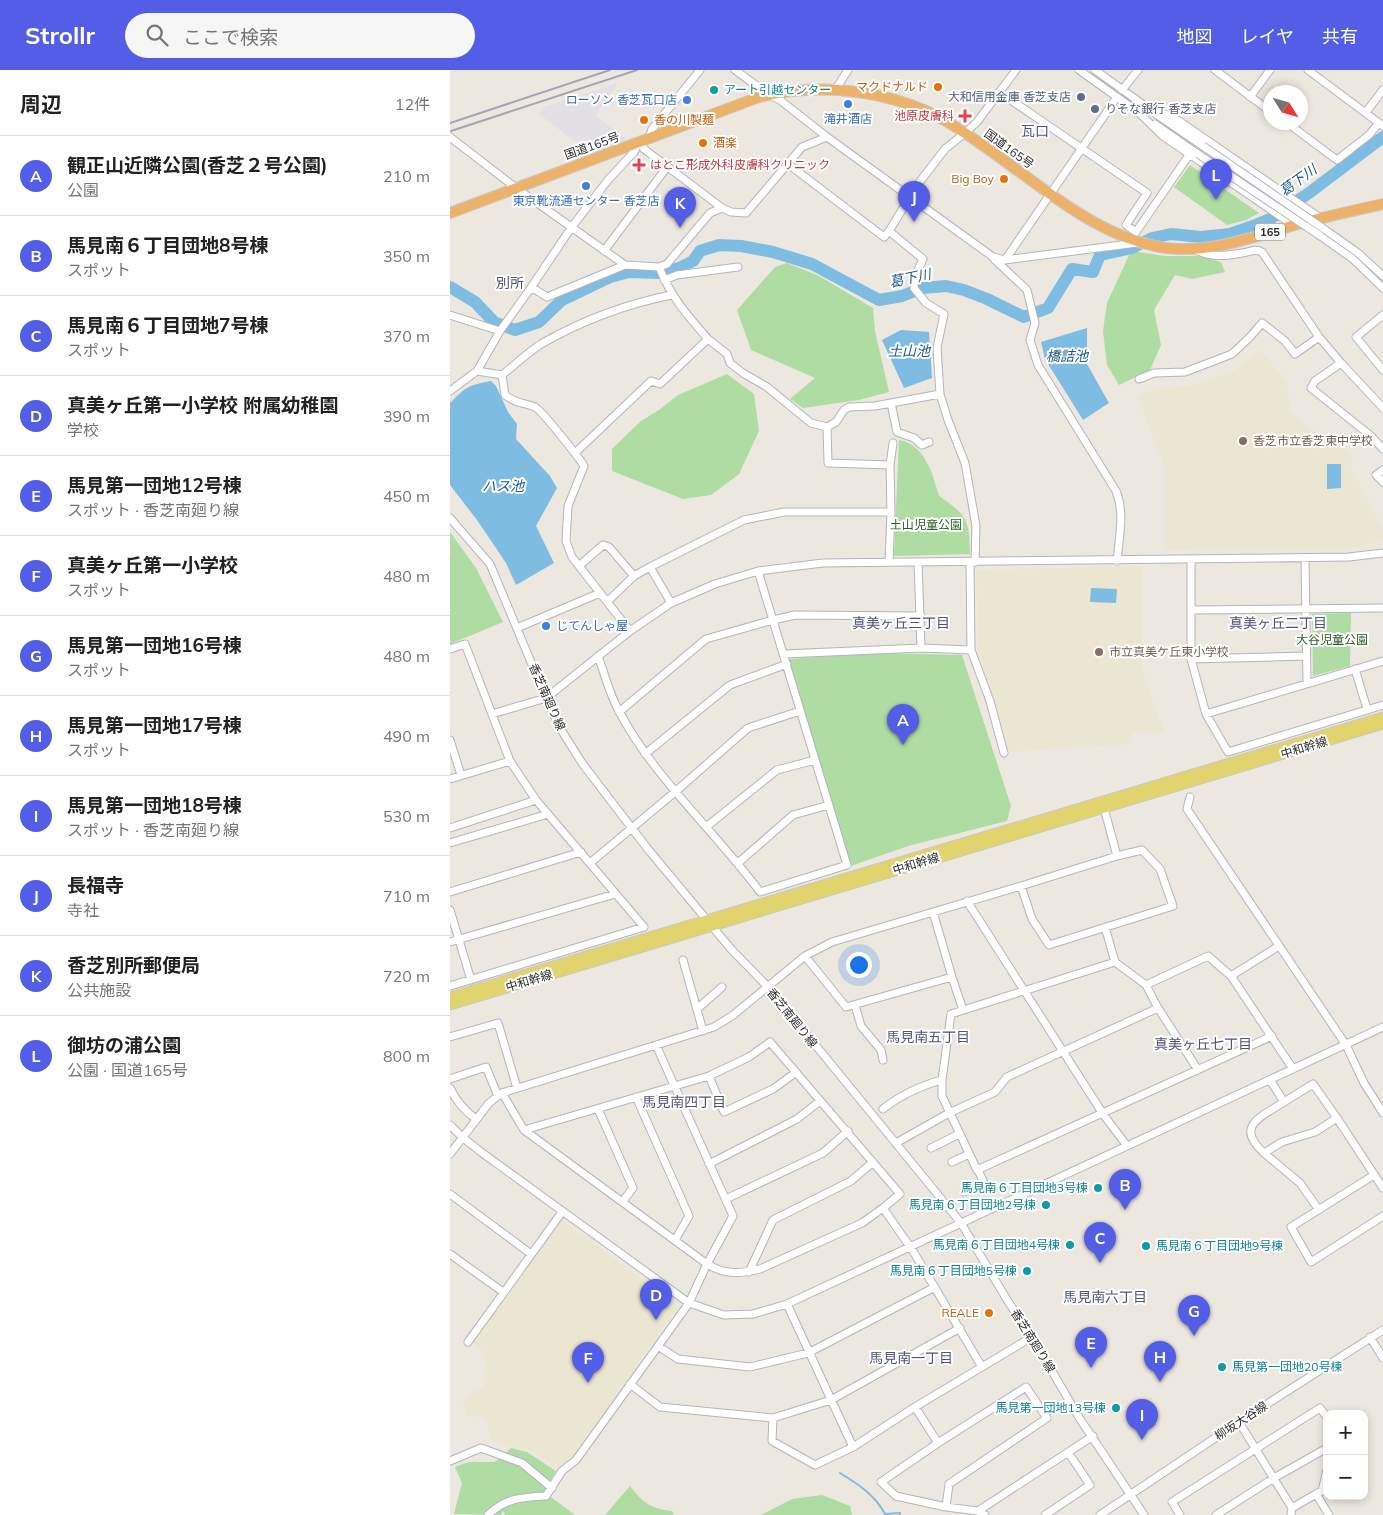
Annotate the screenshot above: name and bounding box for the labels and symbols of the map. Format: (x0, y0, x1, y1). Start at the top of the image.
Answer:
place label: マクドナルド (856, 79, 928, 94)
marker: マクドナルド (932, 81, 944, 93)
place label: アート引越センター (724, 82, 831, 97)
marker: アート引越センター (708, 84, 720, 96)
north arrow (1263, 85, 1308, 130)
place label: 大和信用金庫 香芝支店 (948, 89, 1071, 104)
marker: 大和信用金庫 香芝支店 (1075, 91, 1087, 103)
place label: ローソン 香芝瓦口店 (566, 92, 677, 107)
marker: ローソン 香芝瓦口店 (681, 94, 693, 106)
marker: 滝井酒店 (842, 98, 854, 110)
place label: りそな銀行 香芝支店 (1105, 101, 1216, 116)
marker: りそな銀行 香芝支店 (1089, 103, 1101, 115)
place label: 池原皮膚科 (894, 108, 954, 123)
marker: 池原皮膚科 (958, 109, 972, 123)
place label: 滝井酒店 (824, 111, 872, 126)
place label: 香の川製麺 (654, 112, 714, 127)
marker: 香の川製麺 (638, 114, 650, 126)
district label: 瓦口 (1021, 122, 1049, 140)
street label: 国道165号 (982, 126, 1037, 172)
street label: 国道165号 (562, 129, 621, 162)
place label: 酒楽 (713, 135, 737, 150)
marker: 酒楽 (697, 137, 709, 149)
place label: はとこ形成外科皮膚科クリニック (650, 157, 830, 172)
marker: はとこ形成外科皮膚科クリニック (632, 158, 646, 172)
pin: L (1200, 159, 1232, 200)
water label: 葛下川 (1276, 159, 1322, 200)
place label: Big Boy (951, 171, 995, 186)
marker: Big Boy (998, 173, 1010, 185)
marker: 東京靴流通センター 香芝店 (580, 180, 592, 192)
pin: J (898, 181, 930, 222)
pin: K (664, 187, 696, 228)
place label: 東京靴流通センター 香芝店 (512, 193, 660, 208)
road number: 165 (1255, 224, 1285, 240)
water label: 葛下川 (888, 264, 934, 291)
district label: 別所 (496, 274, 524, 292)
water label: 土山池 (888, 342, 932, 360)
water label: 橋詰池 (1046, 347, 1090, 365)
place label: 香芝市立香芝東中学校 (1253, 433, 1373, 448)
marker: 香芝市立香芝東中学校 (1237, 435, 1249, 447)
water label: ハス池 (482, 477, 526, 495)
park label: 土山児童公園 (890, 517, 962, 532)
district label: 真美ヶ丘三丁目 (852, 614, 950, 632)
district label: 真美ヶ丘二丁目 (1229, 614, 1327, 632)
place label: じてんしゃ屋 (556, 618, 628, 633)
marker: じてんしゃ屋 (540, 620, 552, 632)
park label: 大谷児童公園 (1296, 632, 1368, 647)
place label: 市立真美ケ丘東小学校 (1109, 644, 1229, 659)
marker: 市立真美ケ丘東小学校 (1093, 646, 1105, 658)
street label: 香芝南廻り線 (526, 661, 569, 733)
pin: A (887, 704, 919, 745)
street label: 中和幹線 (1279, 733, 1329, 762)
street label: 中和幹線 (891, 849, 941, 878)
your location (846, 952, 872, 978)
street label: 中和幹線 (504, 966, 554, 995)
street label: 香芝南廻り線 (764, 985, 821, 1050)
district label: 馬見南五丁目 (886, 1028, 970, 1046)
district label: 真美ヶ丘七丁目 (1154, 1035, 1252, 1053)
district label: 馬見南四丁目 (642, 1093, 726, 1111)
pin: B (1109, 1169, 1141, 1210)
place label: 馬見南６丁目団地3号棟 (961, 1180, 1088, 1195)
marker: 馬見南６丁目団地3号棟 (1092, 1182, 1104, 1194)
place label: 馬見南６丁目団地2号棟 (909, 1197, 1036, 1212)
marker: 馬見南６丁目団地2号棟 (1040, 1199, 1052, 1211)
pin: C (1084, 1222, 1116, 1263)
place label: 馬見南６丁目団地4号棟 (933, 1237, 1060, 1252)
place label: 馬見南６丁目団地9号棟 (1156, 1238, 1283, 1253)
marker: 馬見南６丁目団地4号棟 (1064, 1239, 1076, 1251)
marker: 馬見南６丁目団地9号棟 (1140, 1240, 1152, 1252)
place label: 馬見南６丁目団地5号棟 (890, 1263, 1017, 1278)
marker: 馬見南６丁目団地5号棟 (1021, 1265, 1033, 1277)
pin: D (640, 1279, 672, 1320)
district label: 馬見南六丁目 (1063, 1288, 1147, 1306)
pin: G (1178, 1295, 1210, 1336)
place label: REALE (941, 1305, 979, 1320)
street label: 香芝南廻り線 (1008, 1306, 1059, 1375)
marker: REALE (983, 1307, 995, 1319)
pin: E (1075, 1327, 1107, 1368)
pin: H (1144, 1341, 1176, 1382)
pin: F (572, 1342, 604, 1383)
district label: 馬見南一丁目 (869, 1349, 953, 1367)
place label: 馬見第一団地20号棟 (1232, 1359, 1342, 1374)
marker: 馬見第一団地20号棟 (1216, 1361, 1228, 1373)
street label: 柳坂大谷線 (1211, 1398, 1270, 1443)
pin: I (1126, 1399, 1158, 1440)
place label: 馬見第一団地13号棟 (996, 1400, 1106, 1415)
marker: 馬見第一団地13号棟 (1110, 1402, 1122, 1414)

